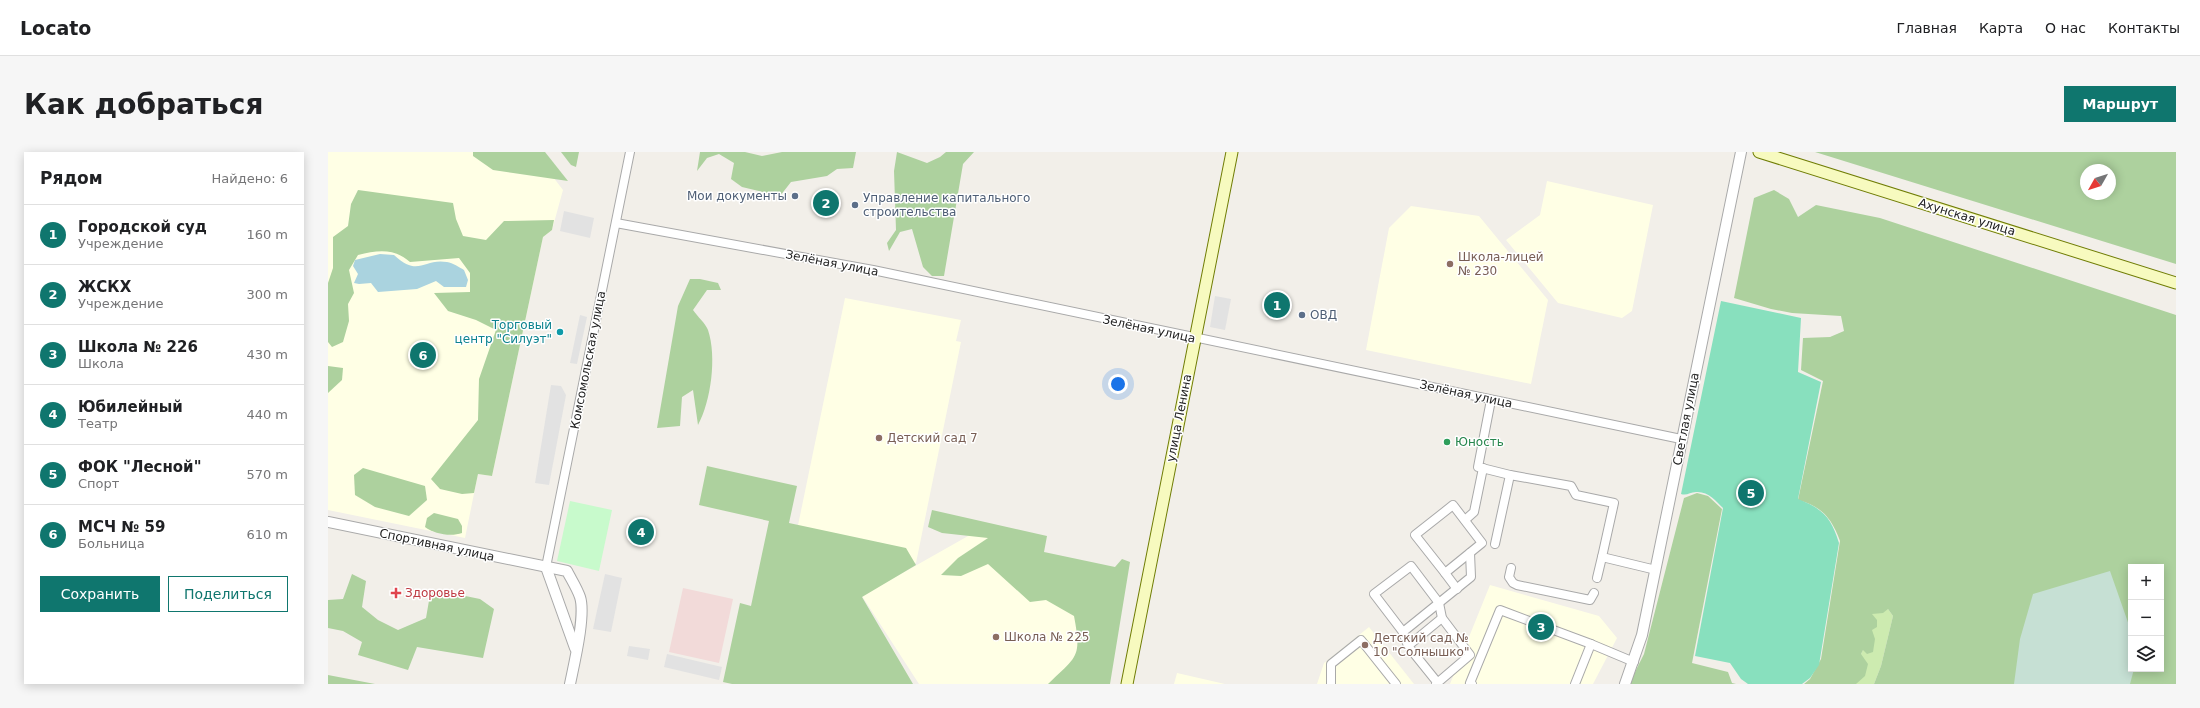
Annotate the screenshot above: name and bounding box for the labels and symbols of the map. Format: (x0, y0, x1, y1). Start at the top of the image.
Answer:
north arrow (2080, 164, 2116, 200)
pin: 2 (813, 188, 839, 218)
place label: Мои документы (687, 189, 787, 203)
marker: Мои документы (790, 191, 800, 201)
place label: Управление капитального строительства (863, 191, 1030, 219)
street label: Ахунская улица (1917, 196, 2017, 238)
marker: Управление капитального строительства (850, 200, 860, 210)
street label: Зелёная улица (784, 247, 880, 279)
place label: Школа-лицей № 230 (1458, 250, 1544, 278)
marker: Школа-лицей № 230 (1445, 259, 1455, 269)
street label: Комсомольская улица (568, 290, 608, 430)
pin: 1 (1264, 290, 1290, 320)
place label: ОВД (1310, 308, 1337, 322)
marker: ОВД (1297, 310, 1307, 320)
street label: Зелёная улица (1101, 312, 1197, 346)
place label: Торговый центр "Силуэт" (455, 318, 552, 346)
marker: Торговый центр "Силуэт" (555, 327, 565, 337)
pin: 6 (410, 340, 436, 370)
street label: Светлая улица (1670, 372, 1702, 466)
street label: улица Ленина (1164, 373, 1194, 463)
your location (1108, 374, 1128, 394)
street label: Зелёная улица (1418, 377, 1514, 411)
place label: Детский сад 7 (887, 431, 978, 445)
marker: Детский сад 7 (874, 433, 884, 443)
place label: Юность (1455, 435, 1504, 449)
marker: Юность (1442, 437, 1452, 447)
pin: 5 (1738, 478, 1764, 508)
pin: 4 (628, 517, 654, 547)
street label: Спортивная улица (378, 526, 496, 564)
place label: Здоровье (405, 586, 465, 600)
marker: Здоровье (390, 587, 402, 599)
pin: 3 (1528, 612, 1554, 642)
place label: Школа № 225 (1004, 630, 1089, 644)
place label: Детский сад № 10 "Солнышко" (1373, 631, 1469, 659)
marker: Школа № 225 (991, 632, 1001, 642)
marker: Детский сад № 10 "Солнышко" (1360, 640, 1370, 650)

